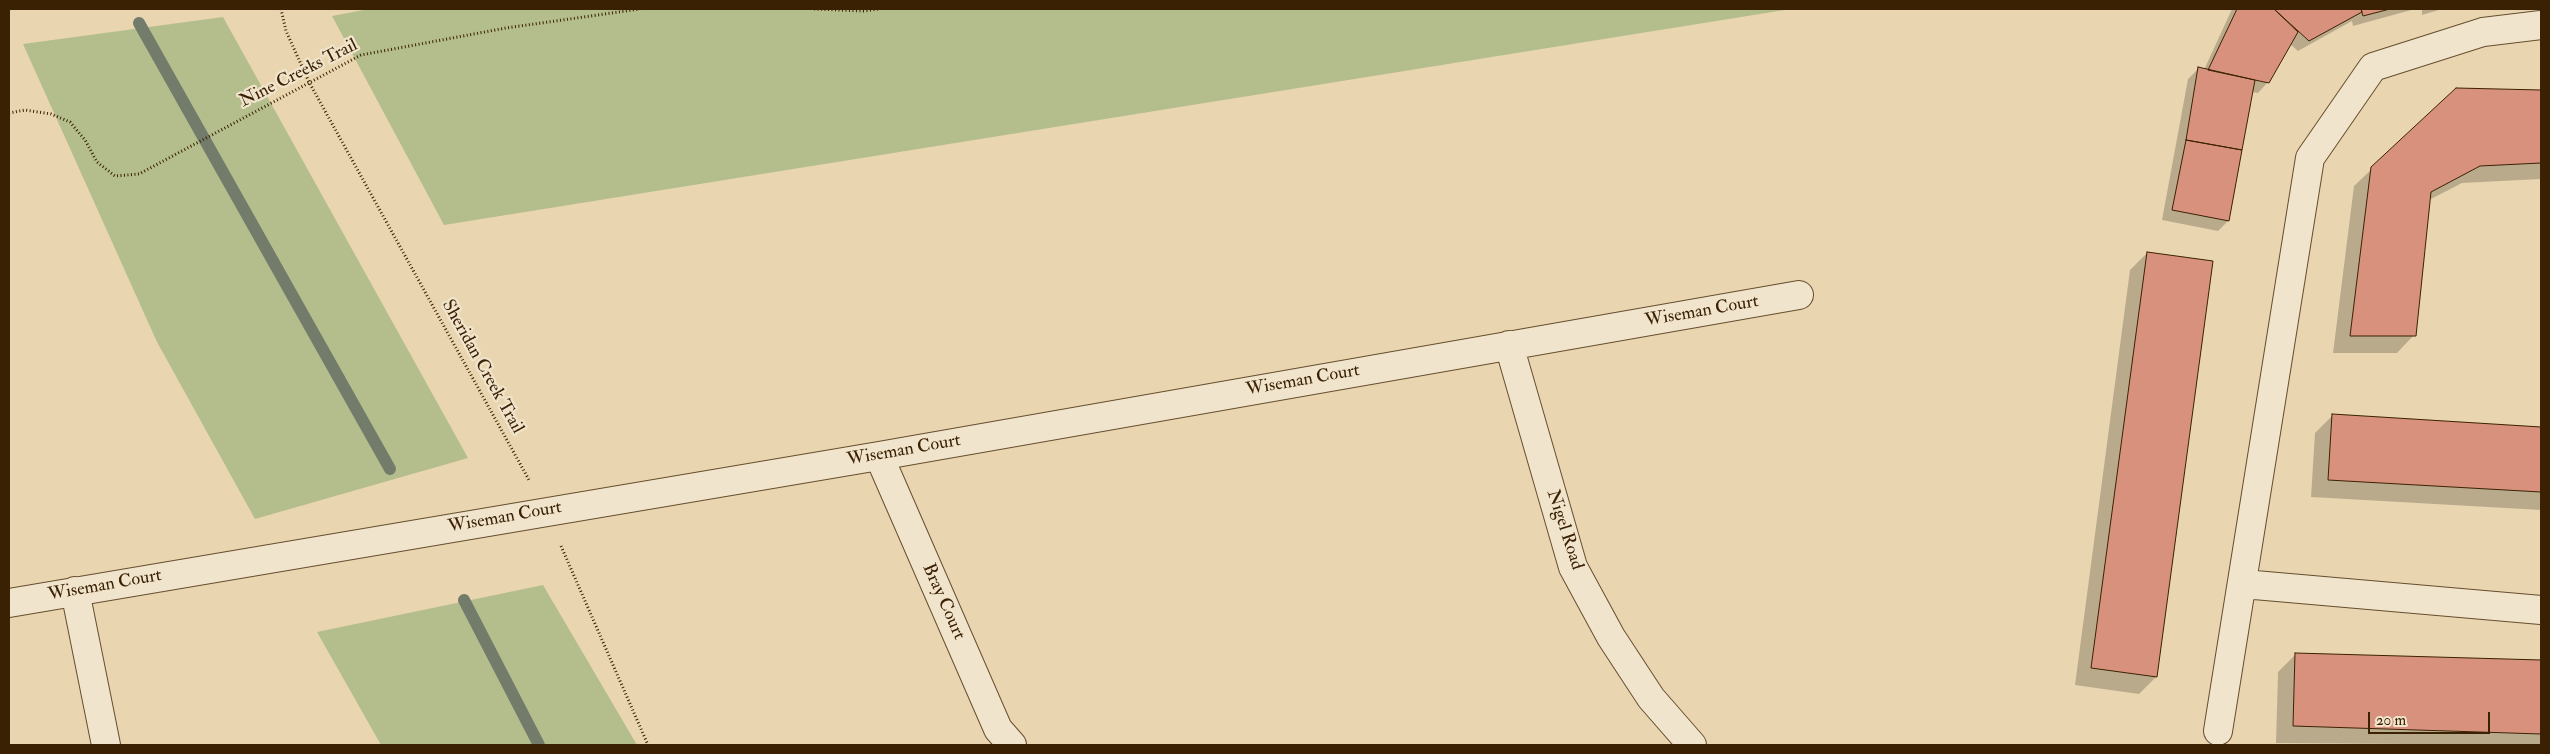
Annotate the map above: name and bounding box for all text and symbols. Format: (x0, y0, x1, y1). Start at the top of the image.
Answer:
street label: Nine Creeks Trail (236, 35, 362, 113)
street label: Wiseman Court (1644, 291, 1760, 333)
street label: Sheridan Creek Trail (436, 296, 528, 438)
street label: Wiseman Court (1245, 360, 1361, 402)
street label: Wiseman Court (846, 430, 962, 472)
street label: Nigel Road (1541, 487, 1587, 573)
street label: Wiseman Court (447, 497, 563, 539)
street label: Bray Court (917, 561, 969, 643)
street label: Wiseman Court (47, 565, 163, 607)
scale bar (2370, 702, 2492, 734)
text: 20 m (2376, 711, 2406, 730)

